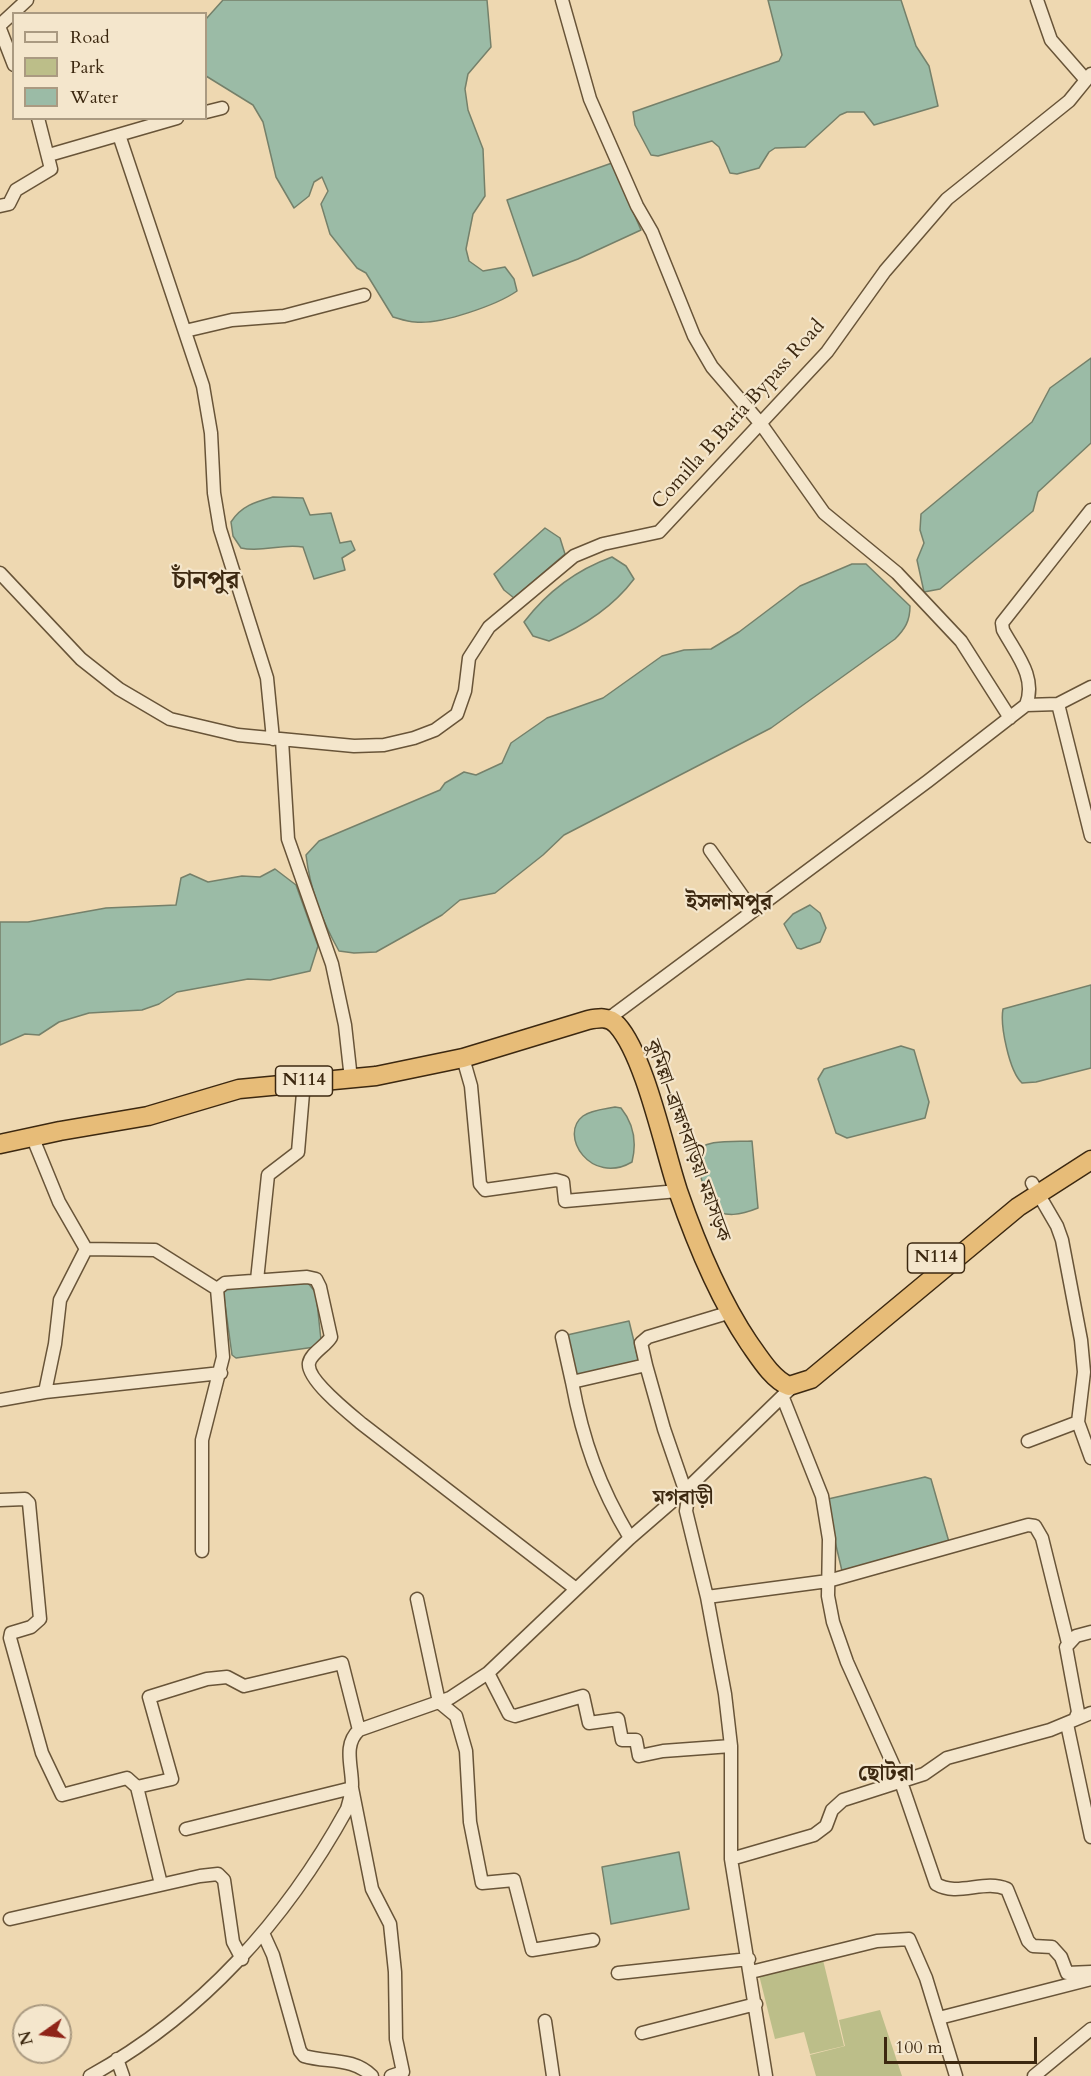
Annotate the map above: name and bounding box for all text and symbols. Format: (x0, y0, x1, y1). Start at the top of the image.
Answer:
legend (12, 12, 207, 120)
text: Road (70, 25, 110, 50)
text: Park (70, 55, 105, 80)
text: Water (70, 85, 118, 110)
street label: Comilla B.Baria Bypass Road (648, 315, 830, 515)
district label: চাঁনপুর (172, 566, 240, 598)
district label: ইসলামপুর (686, 891, 772, 917)
street label: কুমিল্লা–ব্রাহ্মণবাড়িয়া মহাসড়ক (639, 1037, 735, 1245)
road number: N114 (276, 1066, 332, 1096)
road number: N114 (908, 1243, 964, 1273)
district label: মগবাড়ী (653, 1486, 713, 1512)
district label: ছোটরা (858, 1762, 914, 1788)
north arrow (12, 2004, 72, 2064)
scale bar (887, 2025, 1040, 2063)
text: N (14, 2028, 39, 2047)
text: 100 m (895, 2035, 943, 2060)

